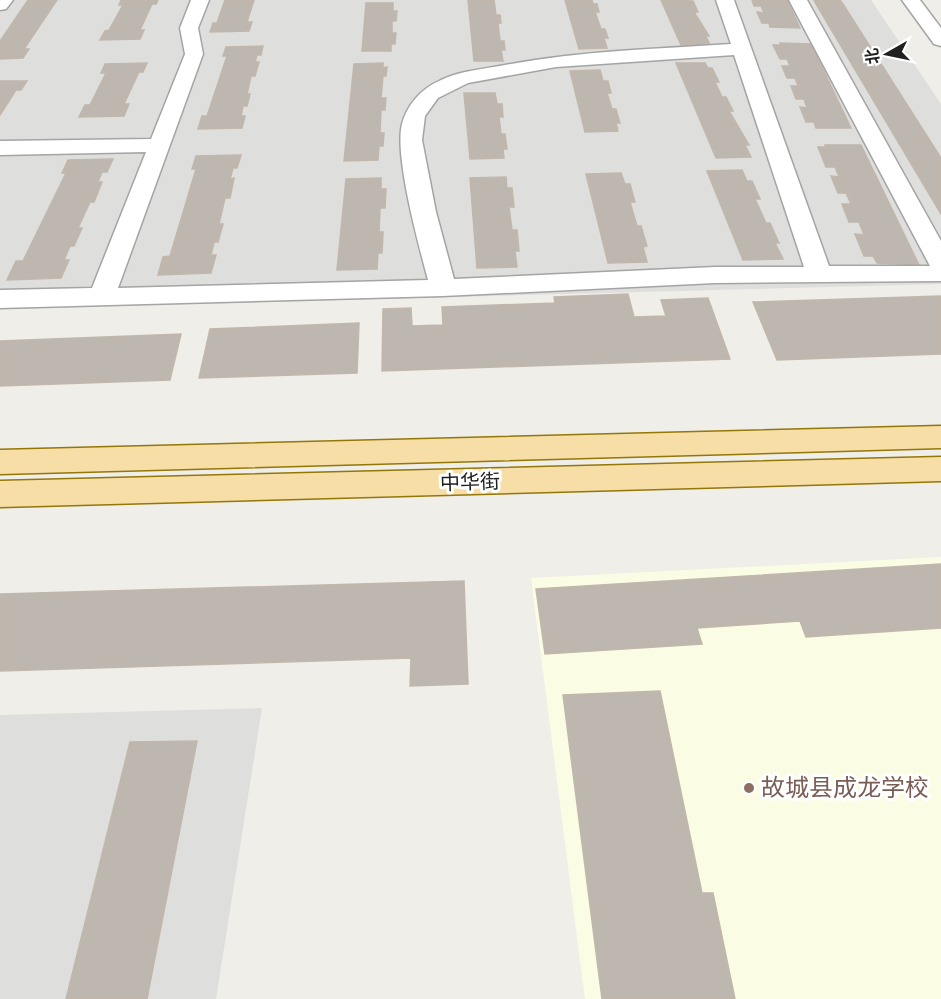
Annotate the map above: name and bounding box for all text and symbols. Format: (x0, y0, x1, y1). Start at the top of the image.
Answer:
north arrow (857, 24, 917, 84)
text: 北 (861, 47, 885, 66)
street label: 中华街 (440, 468, 500, 497)
place label: 故城县成龙学校 (761, 772, 929, 804)
marker: 故城县成龙学校 (742, 781, 756, 795)

